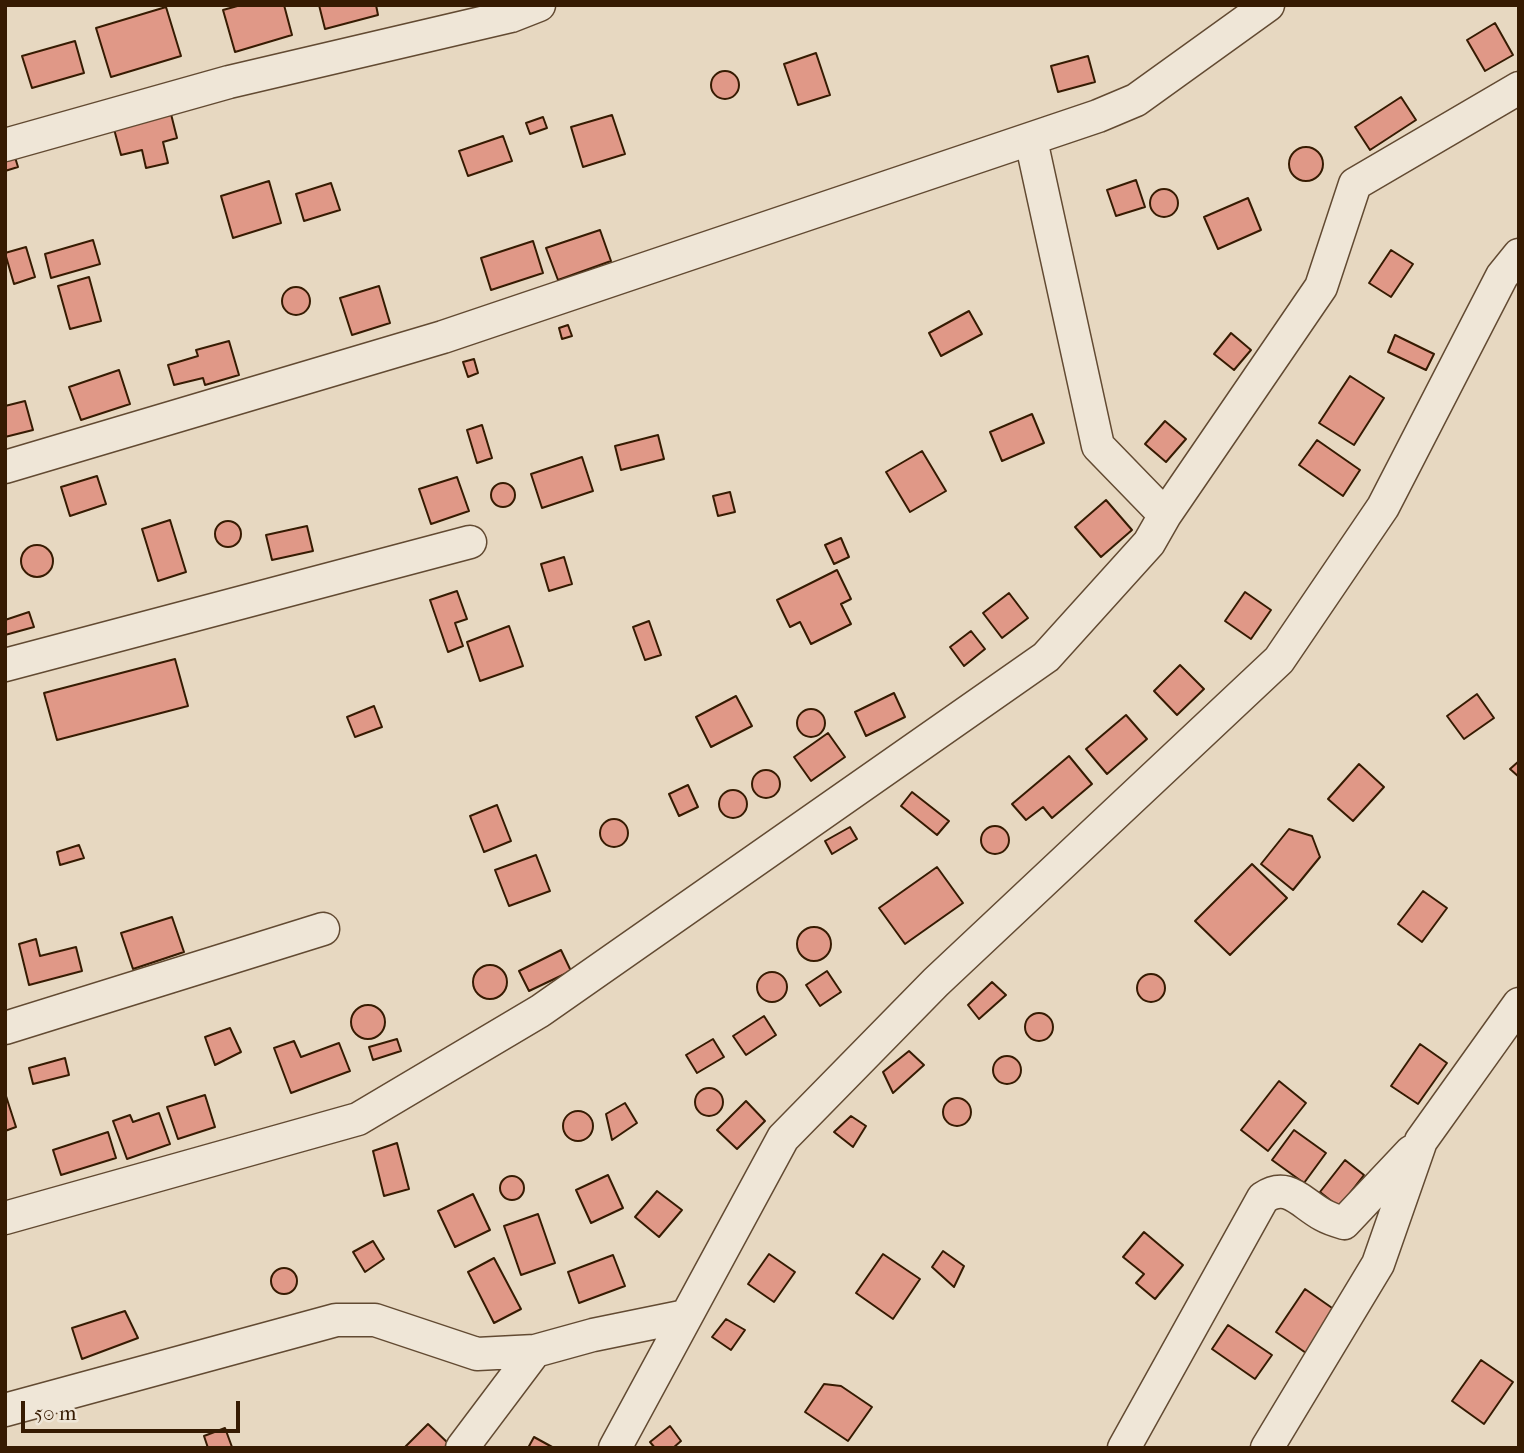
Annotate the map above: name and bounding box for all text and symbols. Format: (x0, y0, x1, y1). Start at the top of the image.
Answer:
scale bar (24, 1386, 243, 1430)
text: 50 m (34, 1401, 77, 1425)

